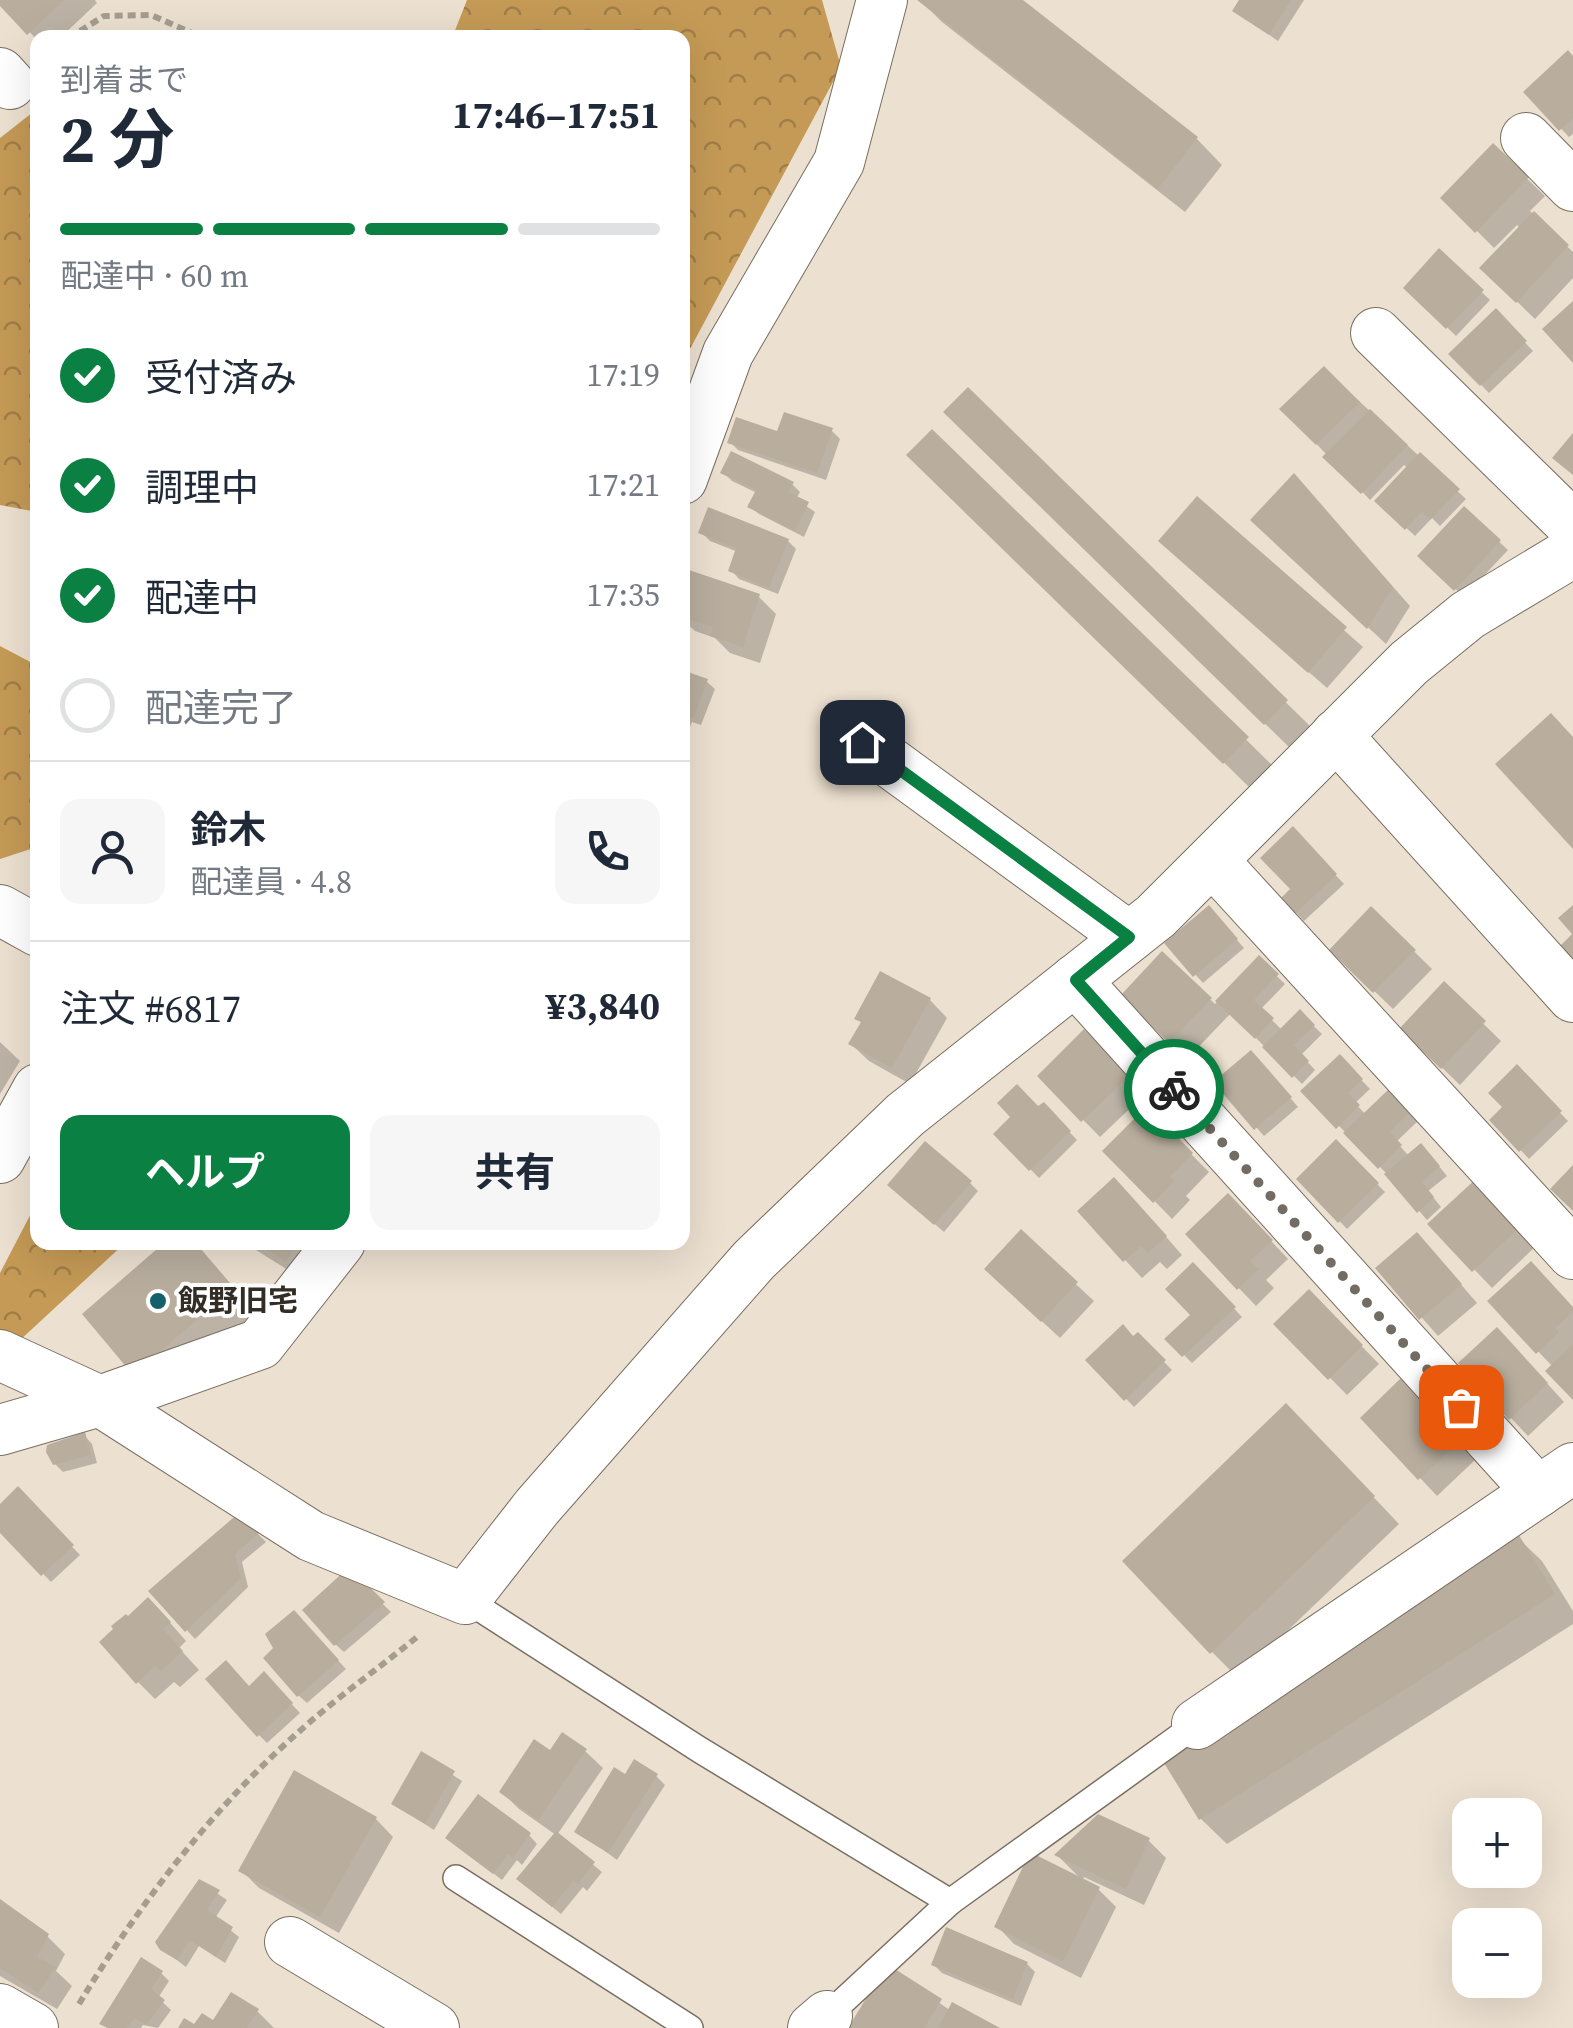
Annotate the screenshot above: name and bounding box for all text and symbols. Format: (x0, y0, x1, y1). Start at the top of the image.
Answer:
text: 到着まで (60, 58, 188, 102)
text: 17:46–17:51 (452, 89, 660, 141)
text: 2 分 (60, 95, 174, 184)
text: 配達中 · 60 m (60, 254, 249, 298)
icon: check (60, 348, 115, 403)
text: 受付済み (145, 352, 297, 404)
text: 17:19 (586, 353, 660, 397)
icon: check (60, 458, 115, 513)
text: 調理中 (145, 462, 259, 514)
text: 17:21 (586, 463, 660, 507)
icon: check (60, 568, 115, 623)
text: 配達中 (145, 572, 259, 624)
text: 17:35 (586, 573, 660, 617)
text: 配達完了 (145, 682, 297, 734)
pin (820, 700, 905, 785)
icon: home (835, 715, 890, 770)
button: person (60, 799, 165, 904)
button: phone (555, 799, 660, 904)
text: 鈴木 (190, 804, 266, 856)
text: 配達員 · 4.8 (190, 860, 352, 904)
text: ¥3,840 (546, 980, 660, 1032)
text: 注文 #6817 (60, 983, 241, 1035)
courier (1124, 1039, 1224, 1139)
icon: bike (1147, 1062, 1202, 1117)
button: ヘルプ (60, 1115, 350, 1230)
button: 共有 (370, 1115, 660, 1230)
place label: 飯野旧宅 (178, 1280, 298, 1321)
marker: 飯野旧宅 (147, 1290, 169, 1312)
pin (1419, 1365, 1504, 1450)
icon: bag (1434, 1380, 1489, 1435)
map controls (1452, 1798, 1542, 1998)
button: + (1452, 1798, 1542, 1888)
button: − (1452, 1908, 1542, 1998)

